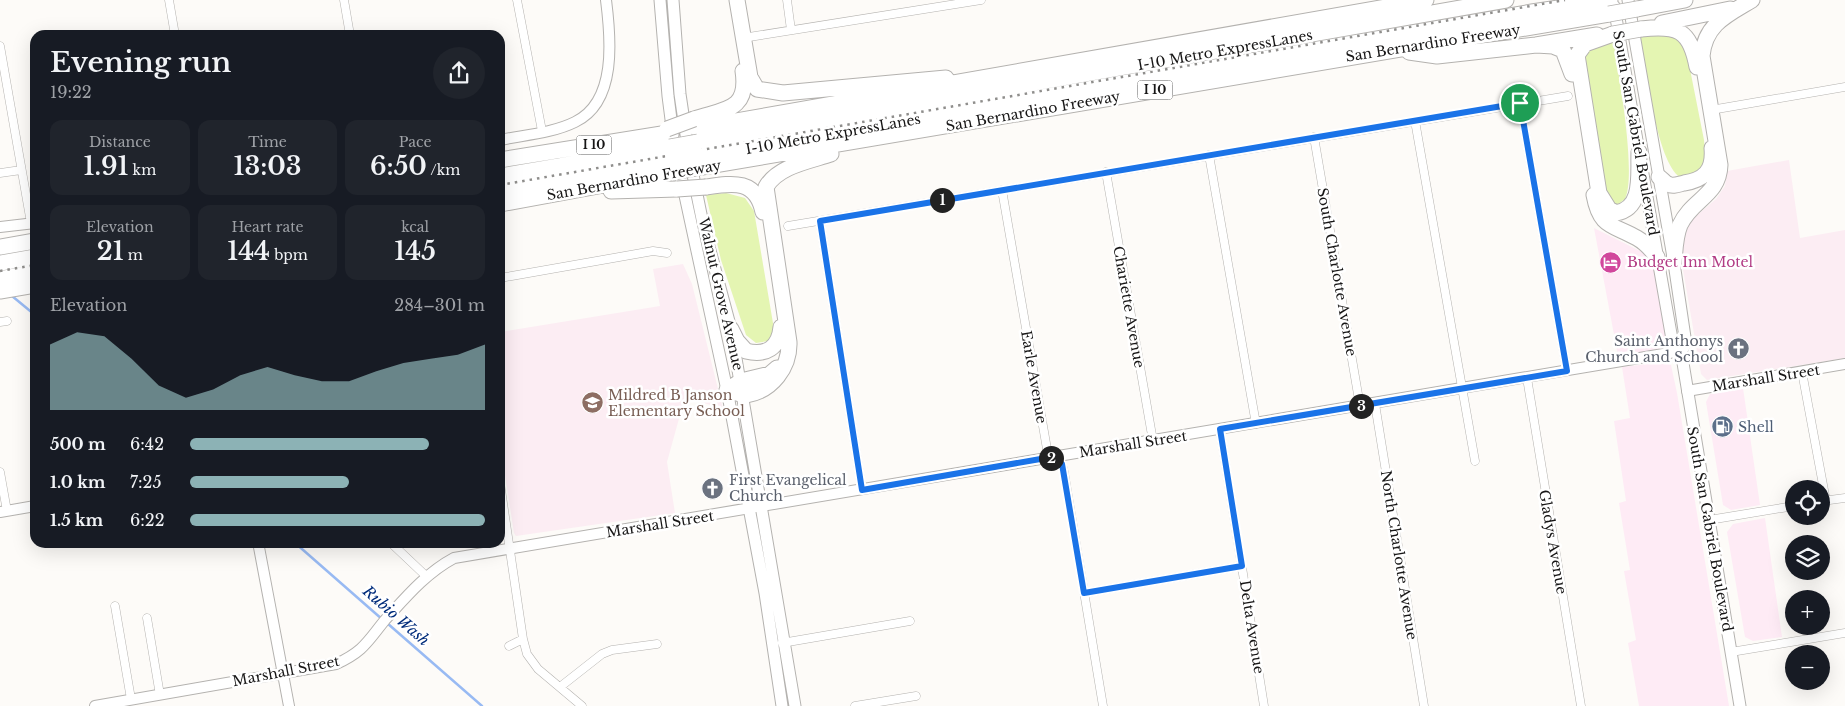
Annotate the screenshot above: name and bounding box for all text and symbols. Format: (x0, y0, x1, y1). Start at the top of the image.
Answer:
street label: San Bernardino Freeway (1344, 20, 1522, 66)
street label: I-10 Metro ExpressLanes (1136, 26, 1314, 74)
street label: South San Gabriel Boulevard (1609, 29, 1663, 237)
text: Evening run (50, 45, 231, 80)
button: share (433, 47, 485, 99)
road number: I 10 (1138, 80, 1172, 100)
text: 19:22 (50, 82, 92, 102)
pin (1499, 82, 1541, 124)
street label: San Bernardino Freeway (944, 87, 1122, 135)
icon: arrive (1506, 89, 1534, 117)
street label: I-10 Metro ExpressLanes (744, 110, 922, 158)
text: Distance (89, 133, 151, 151)
text: Time (248, 133, 287, 151)
text: Pace (399, 133, 432, 151)
road number: I 10 (576, 136, 612, 154)
text: 1.91 (83, 151, 129, 182)
text: 13:03 (233, 151, 302, 182)
text: 6:50 (370, 151, 427, 182)
street label: San Bernardino Freeway (545, 156, 723, 204)
text: km (129, 161, 156, 179)
text: /km (427, 161, 460, 179)
street label: South Charlotte Avenue (1313, 186, 1361, 358)
pin: 1 (930, 188, 954, 212)
text: 1 (939, 191, 946, 209)
street label: Walnut Grove Avenue (694, 215, 747, 372)
text: Elevation (86, 218, 154, 236)
text: Heart rate (231, 218, 304, 236)
text: kcal (401, 218, 429, 236)
text: 21 (97, 236, 124, 267)
text: 144 (227, 236, 270, 267)
text: 145 (394, 236, 436, 267)
street label: Chariette Avenue (1109, 245, 1149, 369)
text: m (124, 246, 143, 264)
text: bpm (270, 246, 308, 264)
hotel icon: Budget Inn Motel (1599, 250, 1623, 274)
place label: Budget Inn Motel (1627, 253, 1754, 271)
text: Elevation (50, 295, 127, 315)
text: 284–301 m (394, 295, 485, 315)
street label: Earle Avenue (1017, 329, 1051, 425)
place label: Saint Anthonys Church and School (1585, 332, 1723, 366)
church icon: Saint Anthonys Church and School (1727, 337, 1751, 361)
street label: Marshall Street (1711, 361, 1822, 395)
place label: Mildred B Janson Elementary School (608, 386, 745, 420)
school or university icon: Mildred B Janson Elementary School (580, 391, 604, 415)
pin: 3 (1348, 394, 1374, 418)
text: 3 (1357, 397, 1366, 415)
fuel station icon: Shell (1710, 415, 1734, 439)
place label: Shell (1738, 418, 1774, 436)
street label: South San Gabriel Boulevard (1683, 425, 1737, 633)
street label: Marshall Street (1078, 427, 1189, 461)
text: 500 m (50, 434, 106, 454)
text: 6:42 (130, 434, 164, 454)
pin: 2 (1038, 446, 1064, 470)
text: 2 (1047, 449, 1056, 467)
street label: North Charlotte Avenue (1377, 469, 1421, 641)
place label: First Evangelical Church (729, 471, 847, 505)
text: 1.0 km (50, 472, 105, 492)
text: 7:25 (130, 472, 162, 492)
church icon: First Evangelical Church (701, 476, 725, 500)
map controls (1785, 480, 1830, 690)
button: locate (1785, 480, 1830, 525)
street label: Gladys Avenue (1535, 488, 1571, 596)
street label: Marshall Street (605, 507, 716, 541)
text: 1.5 km (50, 510, 103, 530)
text: 6:22 (130, 510, 165, 530)
button: layers (1785, 535, 1830, 580)
street label: Delta Avenue (1236, 579, 1268, 675)
water label: Rubio Wash (358, 581, 434, 650)
button: + (1785, 590, 1830, 635)
button: − (1785, 645, 1830, 690)
street label: Marshall Street (231, 652, 342, 690)

